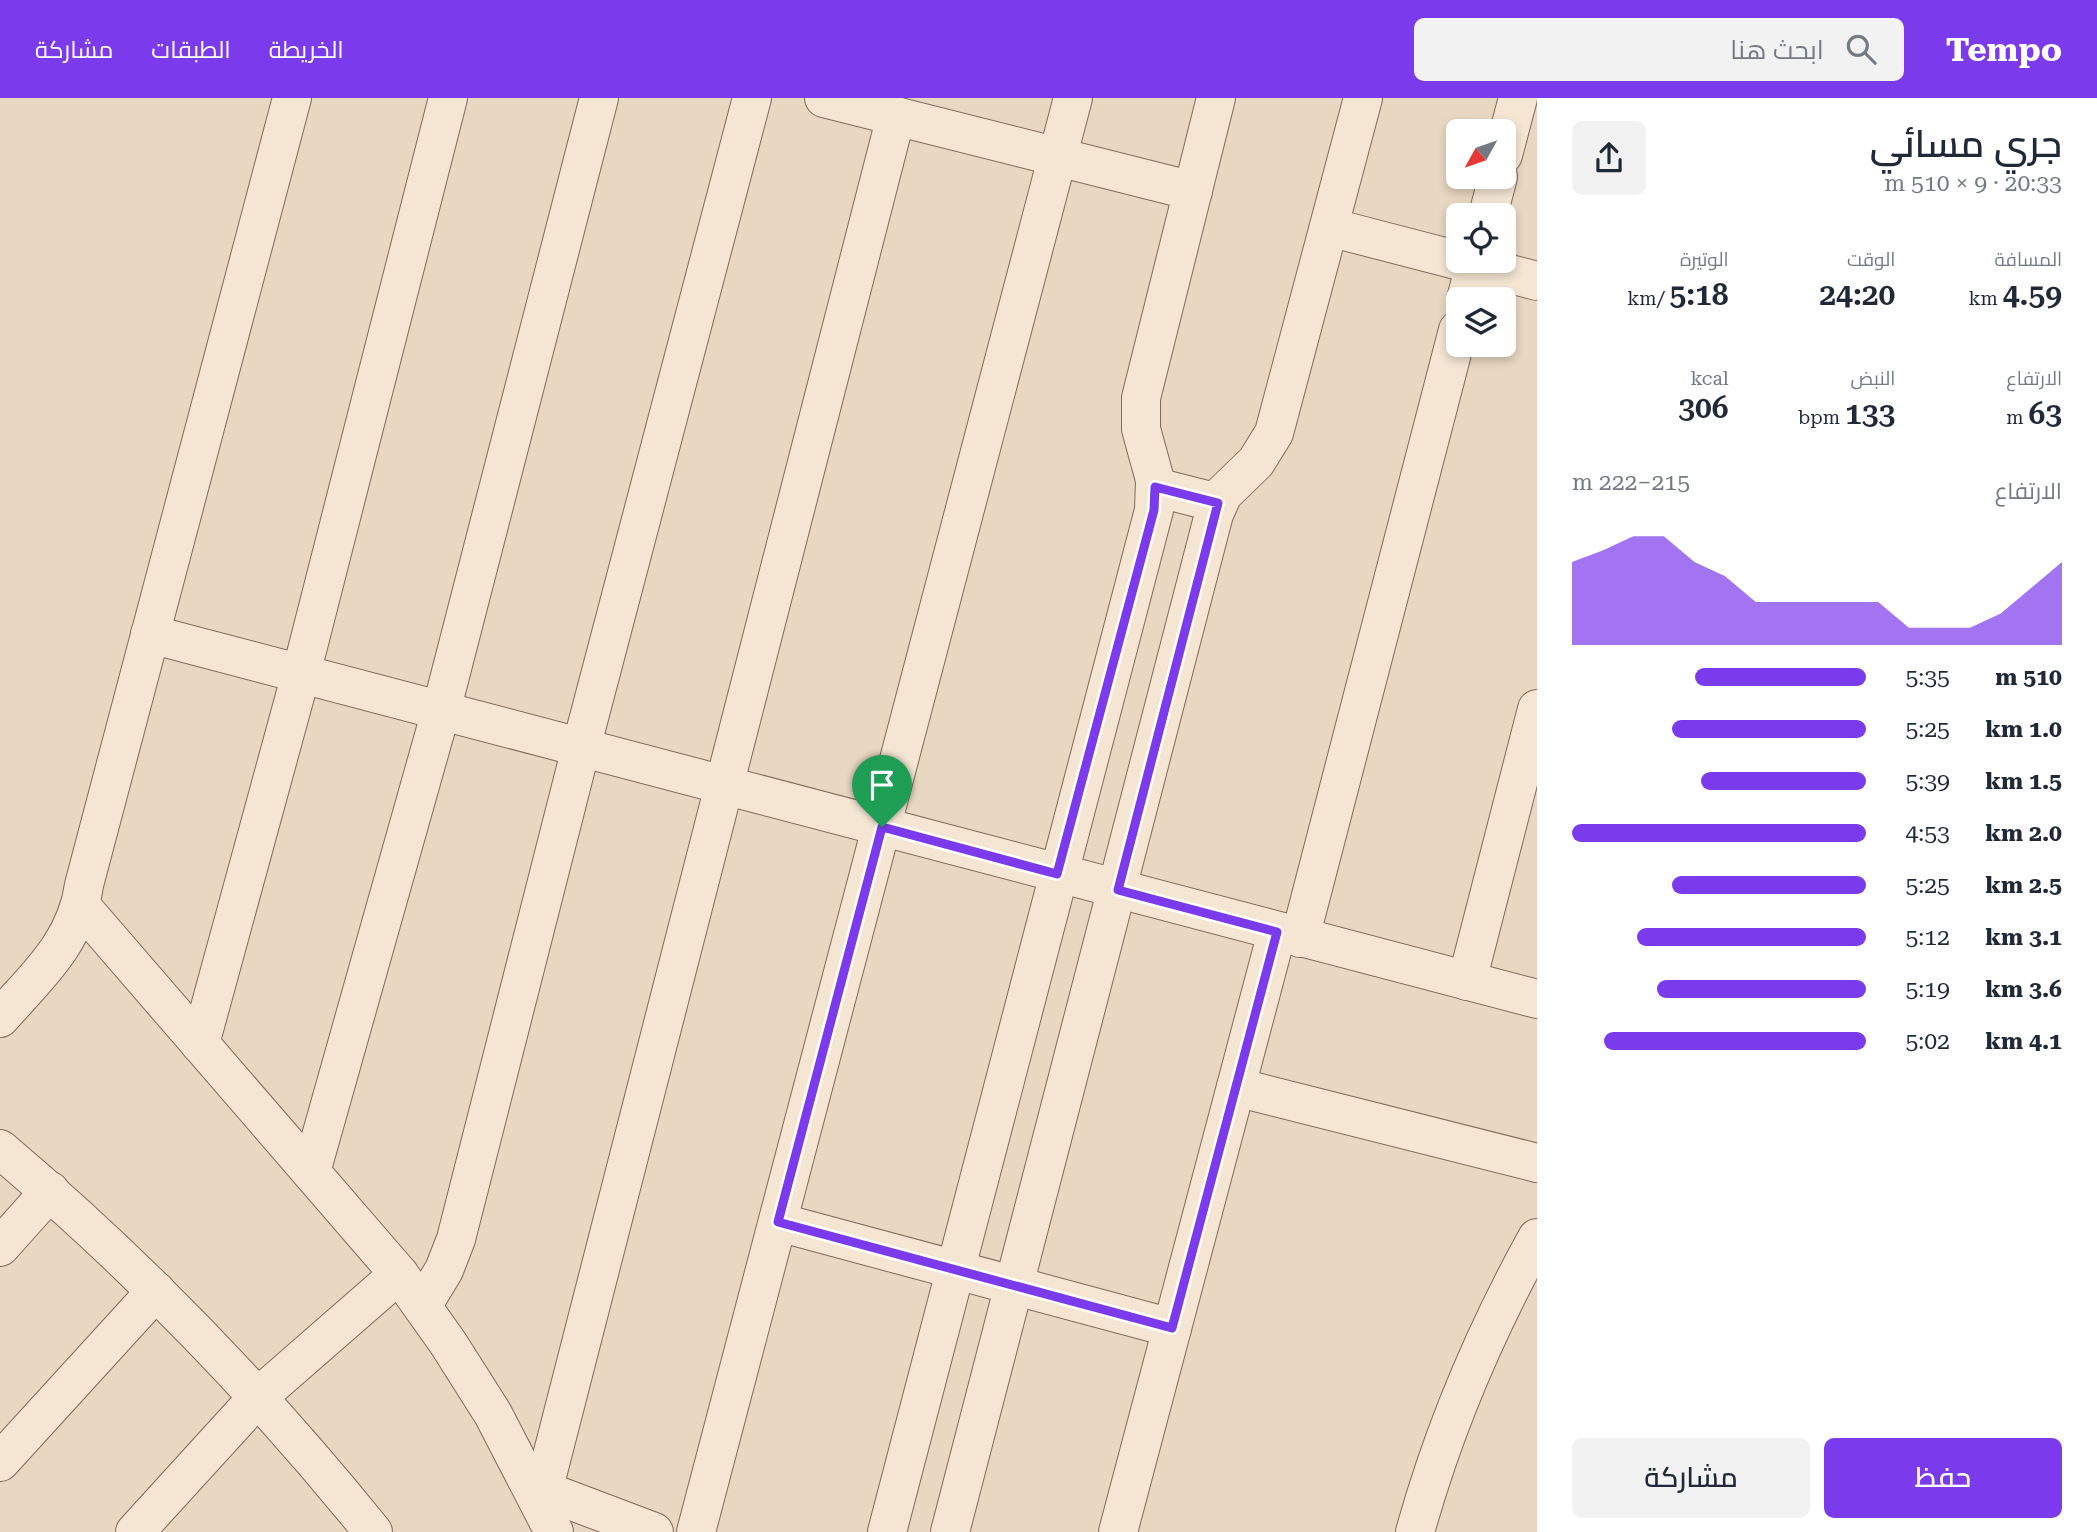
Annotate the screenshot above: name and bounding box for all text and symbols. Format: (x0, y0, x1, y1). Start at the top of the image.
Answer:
search box (1414, 18, 1904, 81)
icon: search (1842, 30, 1880, 68)
text: Tempo (1946, 30, 2062, 69)
text: ابحث هنا (1730, 35, 1824, 65)
text: مشاركة (35, 36, 113, 64)
text: الطبقات (151, 36, 231, 64)
text: الخريطة (269, 36, 344, 64)
north arrow (1446, 119, 1516, 189)
map controls (1446, 119, 1516, 357)
button: share (1572, 121, 1646, 195)
text: جري مسائي (1870, 122, 2062, 166)
text: 20:33 · 9 × 510 m (1884, 170, 2062, 197)
button: locate (1446, 203, 1516, 273)
text: الوتيرة (1680, 248, 1729, 271)
text: الوقت (1847, 248, 1895, 271)
text: المسافة (1994, 248, 2062, 271)
text: 5:18 (1669, 277, 1729, 312)
text: 24:20 (1819, 277, 1895, 312)
text: 4.59 (2003, 277, 2062, 312)
button: layers (1446, 287, 1516, 357)
text: /km (1627, 287, 1669, 310)
text: km (1969, 287, 2003, 310)
text: kcal (1690, 367, 1729, 390)
text: النبض (1851, 367, 1895, 390)
text: الارتفاع (2006, 367, 2062, 390)
text: 306 (1678, 390, 1729, 425)
text: 133 (1845, 396, 1895, 431)
text: 63 (2028, 396, 2062, 431)
text: bpm (1798, 406, 1845, 429)
text: m (2006, 406, 2028, 429)
text: 215–222 m (1572, 469, 1690, 496)
text: الارتفاع (1995, 478, 2062, 505)
text: 5:35 (1905, 664, 1950, 691)
text: 510 m (1995, 664, 2062, 691)
text: 5:25 (1905, 716, 1950, 743)
text: 1.0 km (1985, 716, 2062, 743)
pin (852, 755, 912, 827)
icon: arrive (863, 766, 901, 804)
text: 5:39 (1905, 768, 1950, 795)
text: 1.5 km (1985, 768, 2062, 795)
text: 4:53 (1905, 820, 1950, 847)
text: 2.0 km (1985, 820, 2062, 847)
text: 5:25 (1905, 872, 1950, 899)
text: 2.5 km (1985, 872, 2062, 899)
text: 5:12 (1905, 924, 1950, 951)
text: 3.1 km (1985, 924, 2062, 951)
text: 5:19 (1905, 976, 1950, 1003)
text: 3.6 km (1985, 976, 2062, 1003)
text: 5:02 (1905, 1028, 1950, 1055)
text: 4.1 km (1985, 1028, 2062, 1055)
button: مشاركة (1572, 1438, 1810, 1518)
button: حفظ (1824, 1438, 2062, 1518)

